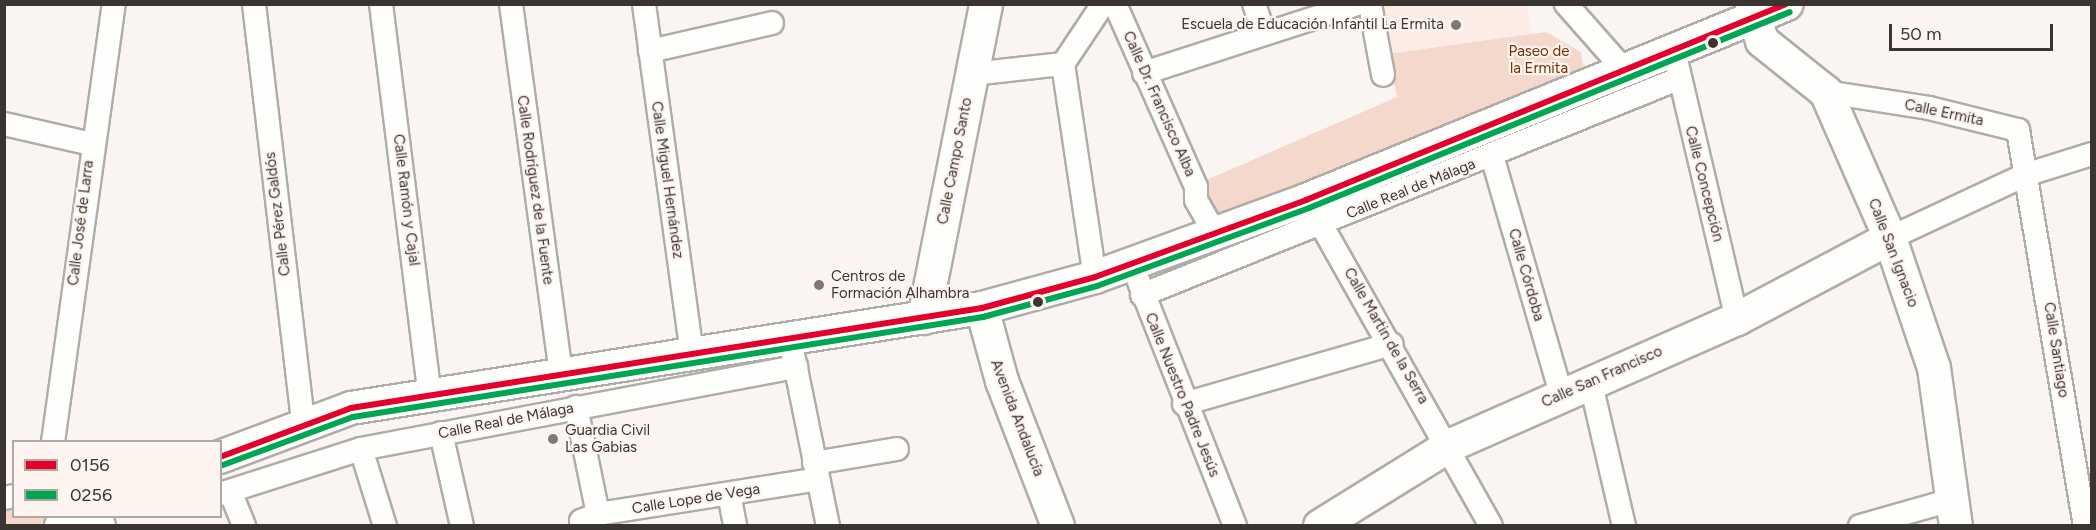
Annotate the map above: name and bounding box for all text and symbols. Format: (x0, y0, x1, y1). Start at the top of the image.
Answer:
scale bar (1892, 12, 2056, 50)
place label: Escuela de Educación Infantil La Ermita (1181, 16, 1444, 34)
marker: Escuela de Educación Infantil La Ermita (1449, 18, 1463, 32)
text: 50 m (1900, 23, 1942, 45)
street label: Calle Dr. Francisco Alba (1119, 29, 1199, 179)
unlabelled marker (1707, 37, 1719, 49)
park label: Paseo de la Ermita (1509, 42, 1569, 77)
street label: Calle Rodríguez de la Fuente (513, 94, 557, 286)
street label: Calle Campo Santo (934, 96, 976, 226)
street label: Calle Ermita (1903, 96, 1985, 130)
street label: Calle Miguel Hernández (647, 100, 687, 260)
street label: Calle Concepción (1681, 124, 1727, 244)
street label: Calle Ramón y Cajal (389, 133, 423, 267)
street label: Calle Pérez Galdós (261, 151, 295, 277)
street label: Calle Real de Málaga (1344, 155, 1478, 223)
street label: Calle José de Larra (64, 159, 98, 287)
street label: Calle San Ignacio (1864, 196, 1922, 310)
street label: Calle Córdoba (1504, 227, 1548, 323)
street label: Calle Martin de la Serra (1340, 265, 1432, 407)
place label: Centros de Formación Alhambra (831, 267, 969, 302)
marker: Centros de Formación Alhambra (812, 278, 826, 292)
unlabelled marker (1032, 296, 1044, 308)
street label: Calle Santiago (2040, 301, 2072, 399)
street label: Calle Nuestro Padre Jesús (1141, 310, 1223, 480)
street label: Calle San Francisco (1539, 342, 1665, 412)
street label: Avenida Andalucía (986, 357, 1048, 479)
street label: Calle Real de Málaga (437, 399, 575, 443)
place label: Guardia Civil Las Gabias (565, 421, 650, 456)
marker: Guardia Civil Las Gabias (546, 432, 560, 446)
legend (12, 440, 222, 518)
text: 0156 (70, 454, 110, 476)
street label: Calle Lope de Vega (631, 480, 761, 518)
text: 0256 (70, 484, 112, 506)

